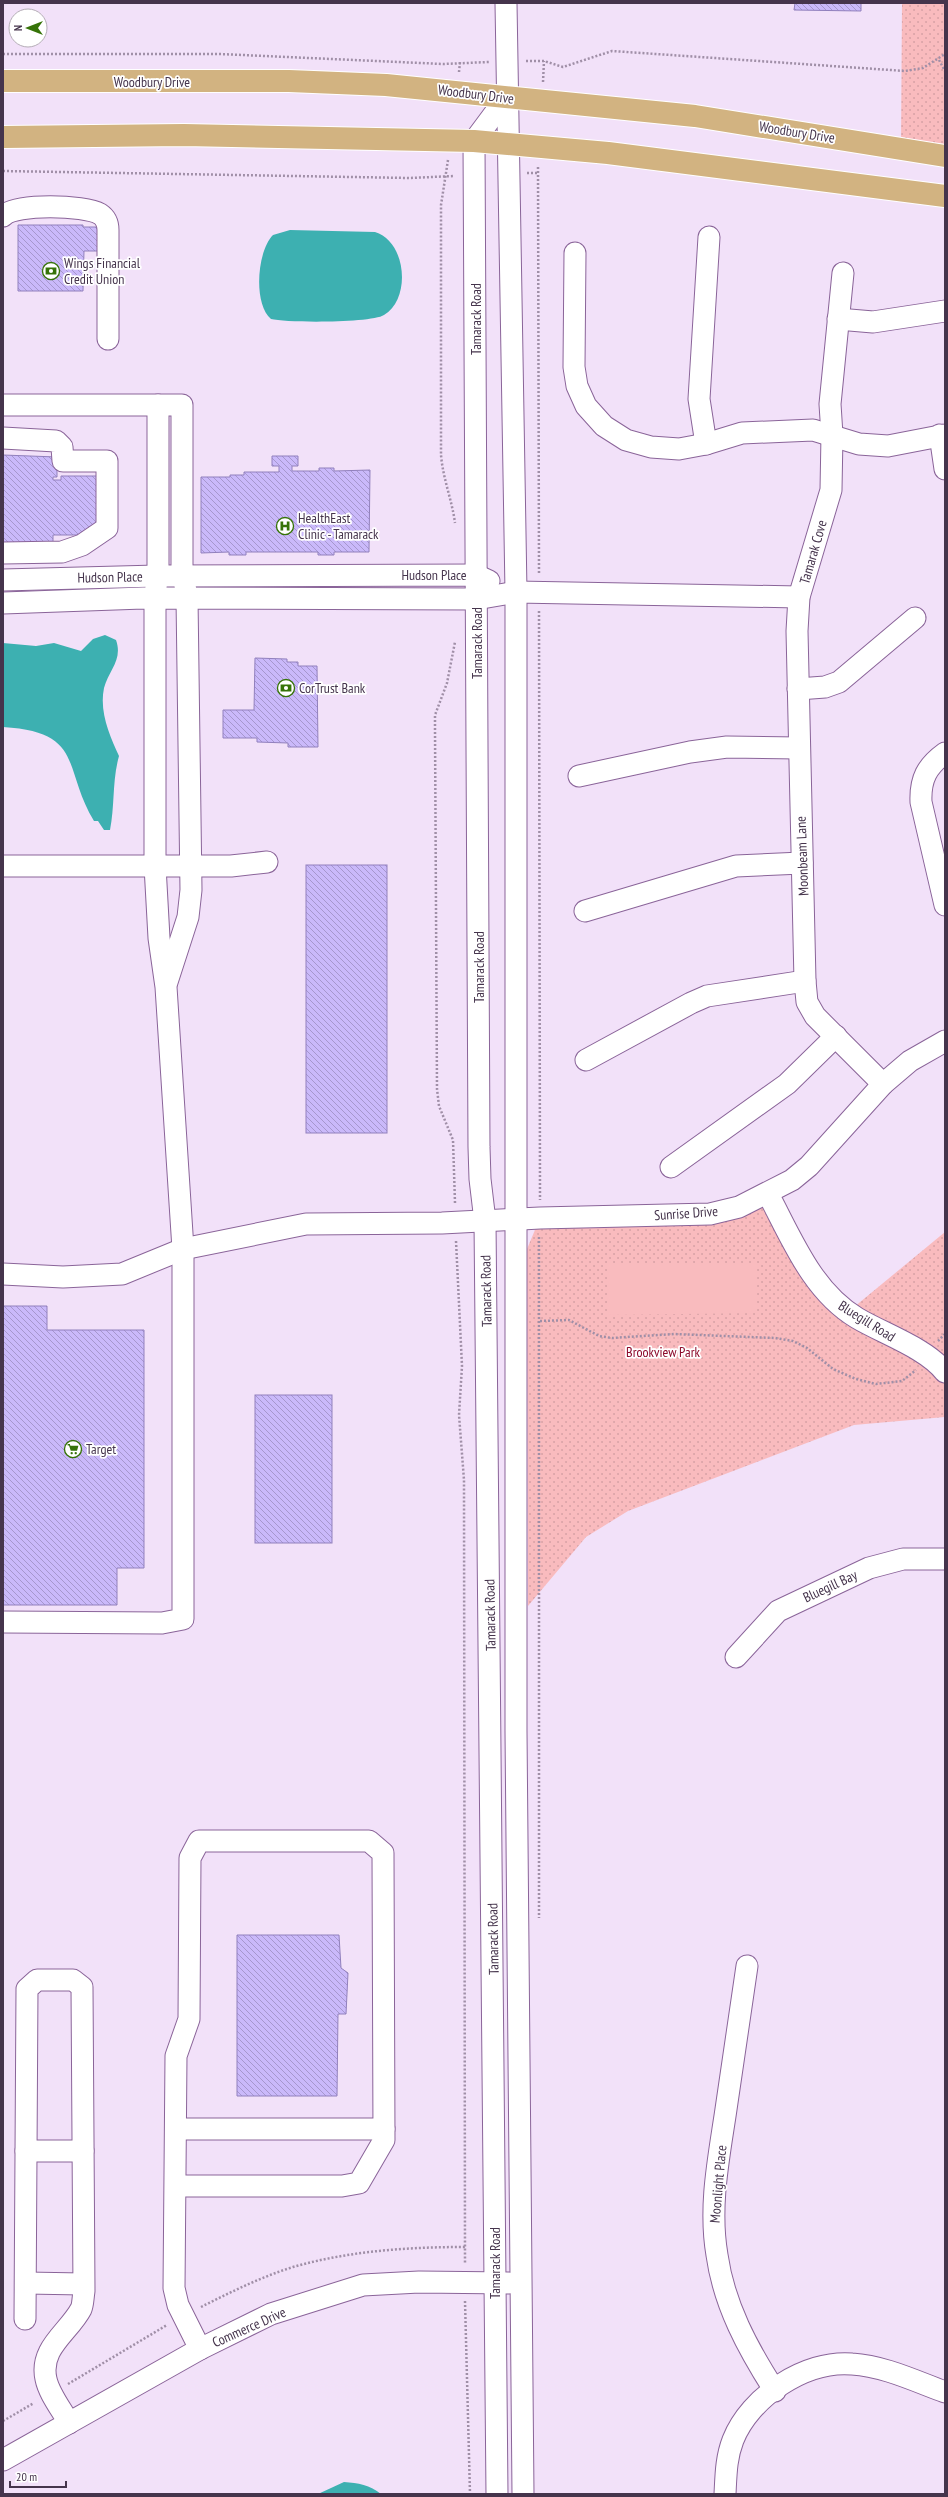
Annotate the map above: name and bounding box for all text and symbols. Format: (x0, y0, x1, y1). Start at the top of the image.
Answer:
north arrow (8, 8, 48, 48)
text: N (11, 25, 25, 31)
street label: Woodbury Drive (114, 73, 190, 91)
street label: Woodbury Drive (437, 80, 515, 108)
street label: Woodbury Drive (758, 117, 836, 147)
place label: Wings Financial Credit Union (64, 254, 141, 288)
bank icon: Wings Financial Credit Union (41, 261, 61, 281)
street label: Tamarack Road (467, 283, 485, 355)
place label: HealthEast Clinic - Tamarack (298, 509, 379, 543)
hospital icon: HealthEast Clinic - Tamarack (275, 516, 295, 536)
street label: Tamarak Cove (795, 518, 831, 586)
street label: Hudson Place (401, 566, 467, 584)
street label: Hudson Place (77, 567, 143, 587)
street label: Tamarack Road (468, 607, 486, 679)
bank icon: CorTrust Bank (276, 678, 296, 698)
place label: CorTrust Bank (299, 679, 366, 697)
street label: Moonbeam Lane (792, 816, 812, 896)
street label: Tamarack Road (470, 931, 488, 1003)
street label: Sunrise Drive (653, 1202, 719, 1224)
street label: Tamarack Road (476, 1255, 496, 1327)
street label: Bluegill Road (835, 1296, 899, 1346)
park label: Brookview Park (626, 1343, 700, 1361)
supermarket icon: Target (63, 1439, 83, 1459)
place label: Target (86, 1440, 116, 1458)
street label: Bluegill Bay (800, 1565, 861, 1606)
street label: Tamarack Road (480, 1579, 500, 1651)
street label: Tamarack Road (483, 1903, 503, 1975)
street label: Moonlight Place (706, 2144, 730, 2224)
street label: Tamarack Road (486, 2227, 504, 2299)
street label: Commerce Drive (209, 2303, 289, 2351)
scale bar (10, 2463, 66, 2489)
text: 20 m (16, 2469, 37, 2484)

